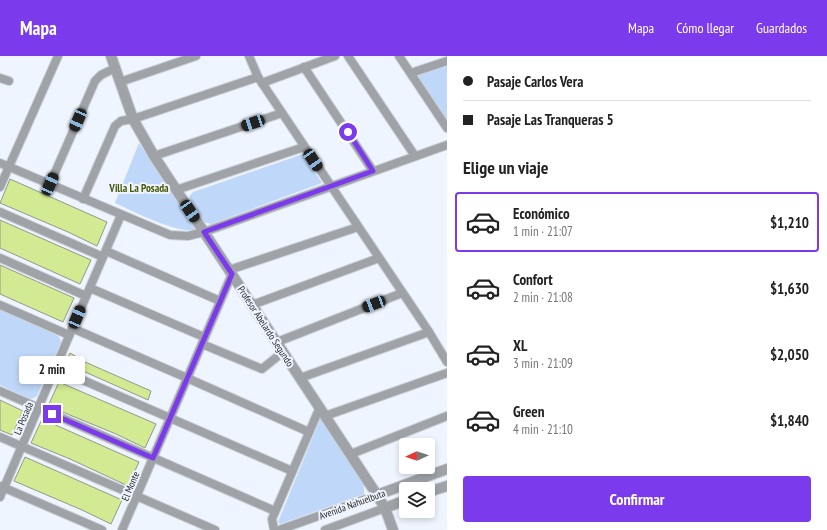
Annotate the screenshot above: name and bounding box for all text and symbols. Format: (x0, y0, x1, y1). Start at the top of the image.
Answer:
text: Mapa (20, 16, 57, 40)
text: Mapa (628, 19, 654, 37)
text: Cómo llegar (676, 19, 734, 37)
text: Guardados (756, 19, 807, 37)
text: Pasaje Carlos Vera (487, 72, 583, 91)
car (68, 107, 88, 133)
text: Pasaje Las Tranqueras 5 (487, 110, 614, 129)
car (240, 113, 266, 133)
route start (339, 123, 357, 141)
car (301, 147, 325, 173)
text: Elige un viaje (463, 156, 548, 179)
car (40, 171, 60, 197)
district label: Villa La Posada (108, 181, 169, 195)
car (178, 198, 202, 224)
icon: car (465, 204, 501, 240)
text: Económico (513, 204, 570, 223)
text: $1,210 (770, 213, 809, 232)
text: 1 min · 21:07 (513, 223, 573, 240)
icon: car (465, 270, 501, 306)
text: Confort (513, 270, 553, 289)
text: $1,630 (770, 279, 809, 298)
street label: Profesor Abelardo Segundo (235, 284, 296, 369)
text: 2 min · 21:08 (513, 289, 573, 306)
car (361, 294, 387, 314)
car (67, 304, 87, 330)
icon: car (465, 336, 501, 372)
text: XL (513, 336, 527, 355)
text: $2,050 (770, 345, 809, 364)
text: 3 min · 21:09 (513, 355, 573, 372)
callout: 2 min (19, 356, 85, 384)
text: 2 min (39, 361, 65, 378)
street label: La Posada (11, 400, 36, 437)
icon: car (465, 402, 501, 438)
text: Green (513, 402, 545, 421)
route end (43, 405, 61, 423)
text: $1,840 (770, 411, 809, 430)
text: 4 min · 21:10 (513, 421, 573, 438)
north arrow (399, 438, 435, 474)
map controls (399, 438, 435, 518)
street label: El Monte (118, 470, 142, 503)
button: Confirmar (463, 476, 811, 522)
button: layers (399, 482, 435, 518)
street label: Avenida Nahuelbuta (317, 486, 387, 522)

